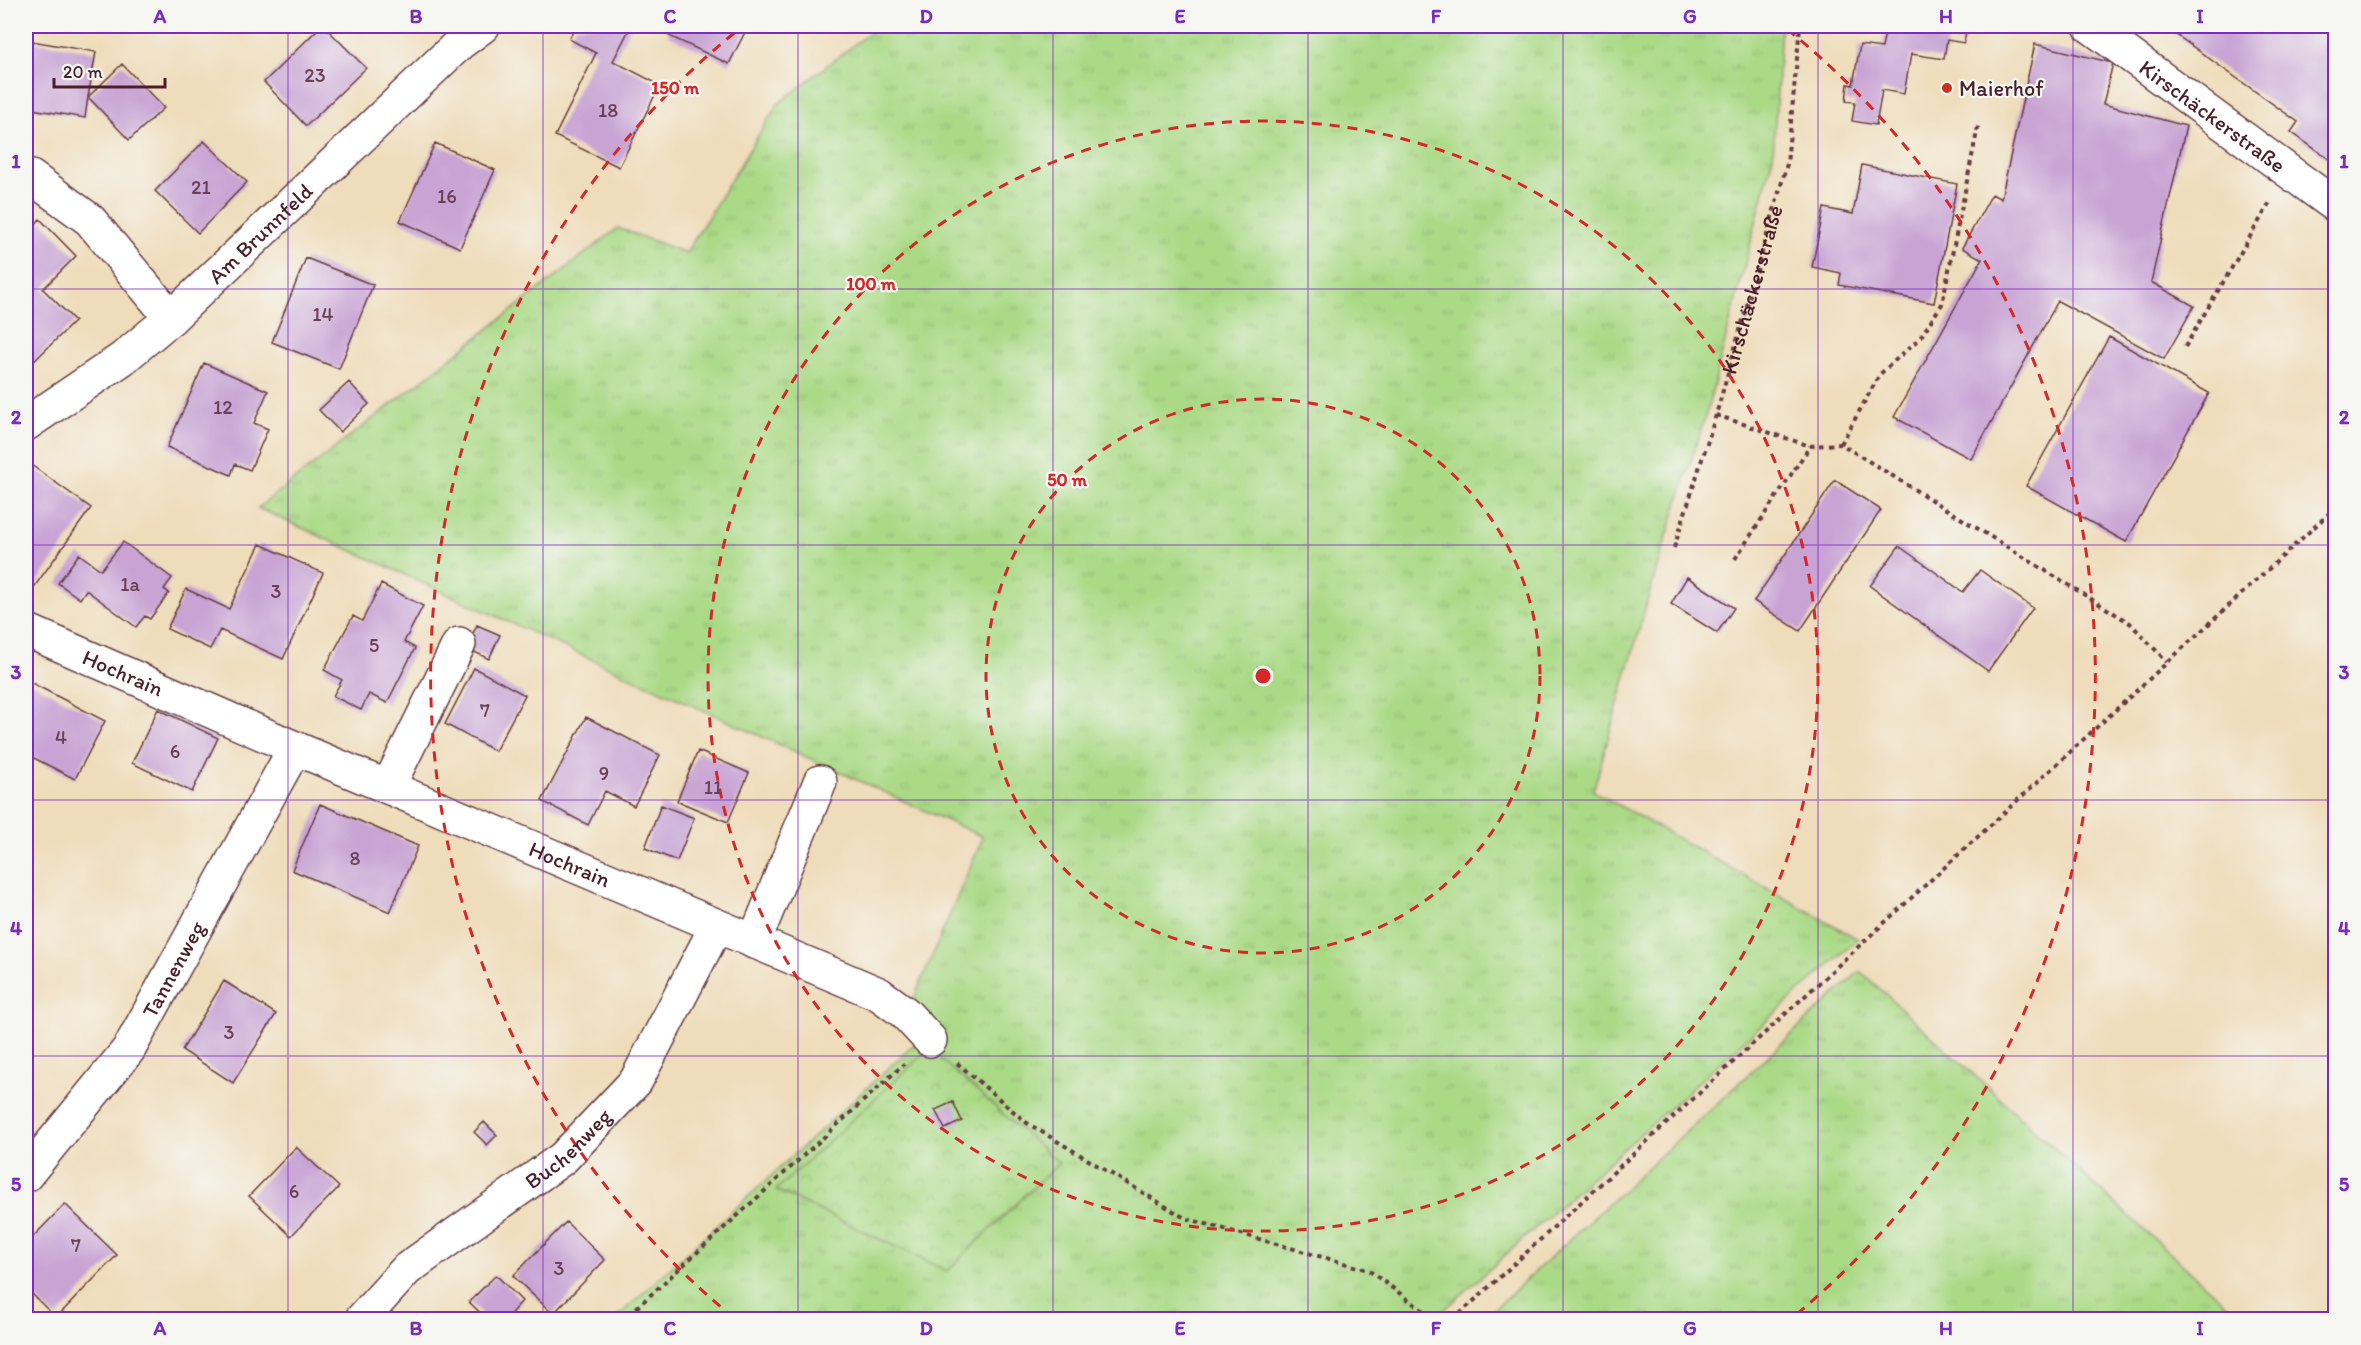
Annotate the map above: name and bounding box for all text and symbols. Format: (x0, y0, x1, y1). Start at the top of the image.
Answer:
text: A (153, 4, 167, 28)
text: B (410, 4, 423, 28)
text: C (664, 4, 677, 28)
text: D (919, 4, 933, 28)
text: E (1174, 4, 1186, 28)
text: F (1431, 4, 1442, 28)
text: G (1683, 4, 1697, 28)
text: H (1939, 4, 1953, 28)
text: I (2196, 4, 2204, 28)
scale bar (54, 51, 165, 89)
street label: Kirschäckerstraße (2134, 54, 2291, 179)
text: 20 m (63, 61, 103, 83)
house number: 23 (304, 63, 326, 87)
place label: Maierhof (1959, 75, 2044, 102)
text: 150 m (651, 77, 700, 99)
marker: Maierhof (1940, 81, 1954, 95)
house number: 18 (598, 98, 618, 122)
text: 1 (11, 149, 21, 173)
text: 1 (2339, 149, 2349, 173)
house number: 21 (191, 175, 211, 199)
street label: Am Brunnfeld (203, 177, 319, 290)
house number: 16 (437, 184, 457, 208)
street label: Kirschäckerstraße (1715, 202, 1789, 377)
text: 100 m (846, 273, 897, 295)
house number: 14 (312, 302, 334, 326)
house number: 12 (213, 395, 233, 419)
text: 2 (11, 405, 22, 429)
text: 2 (2339, 405, 2350, 429)
text: 50 m (1047, 469, 1088, 491)
house number: 1a (120, 572, 140, 596)
house number: 3 (271, 579, 282, 603)
house number: 5 (369, 633, 379, 657)
street label: Hochrain (78, 643, 168, 703)
text: 3 (11, 660, 22, 684)
text: 3 (2339, 660, 2350, 684)
centre of rings (1253, 666, 1273, 686)
house number: 7 (480, 698, 490, 722)
house number: 4 (55, 725, 67, 749)
house number: 6 (170, 739, 180, 763)
house number: 9 (599, 761, 609, 785)
house number: 11 (704, 775, 722, 799)
street label: Hochrain (525, 835, 615, 894)
house number: 8 (350, 846, 361, 870)
text: 4 (10, 916, 22, 940)
street label: Tannenweg (136, 916, 211, 1022)
text: 4 (2338, 916, 2350, 940)
house number: 3 (224, 1020, 235, 1044)
street label: Buchenweg (520, 1102, 618, 1195)
text: 5 (11, 1172, 22, 1196)
text: 5 (2339, 1172, 2350, 1196)
house number: 6 (289, 1179, 299, 1203)
house number: 7 (71, 1233, 81, 1257)
house number: 3 (554, 1256, 565, 1280)
text: A (153, 1316, 167, 1340)
text: B (410, 1316, 423, 1340)
text: C (664, 1316, 677, 1340)
text: D (919, 1316, 933, 1340)
text: E (1174, 1316, 1186, 1340)
text: F (1431, 1316, 1442, 1340)
text: G (1683, 1316, 1697, 1340)
text: H (1939, 1316, 1953, 1340)
text: I (2196, 1316, 2204, 1340)

